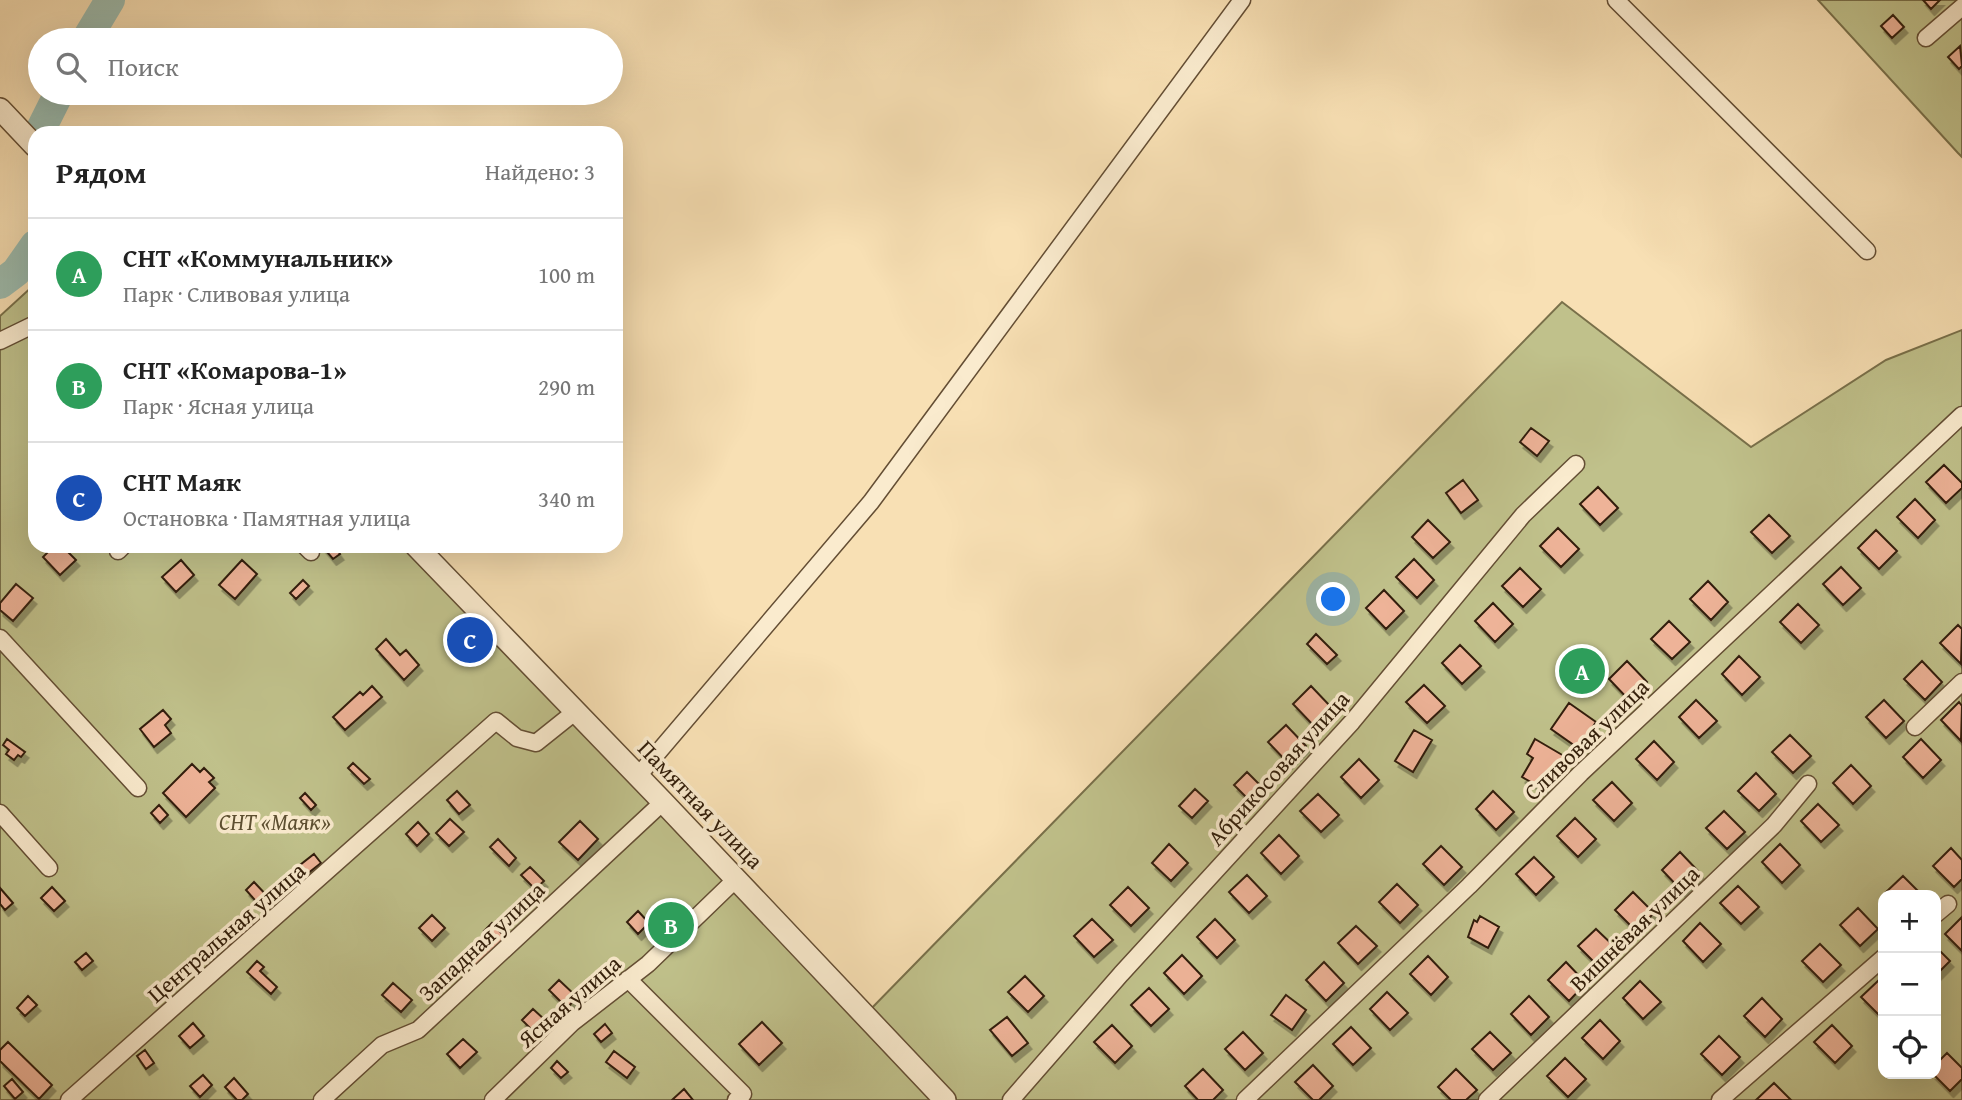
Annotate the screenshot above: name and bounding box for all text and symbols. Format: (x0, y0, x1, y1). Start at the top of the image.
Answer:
search box (28, 28, 623, 105)
text: Поиск (108, 47, 179, 86)
icon: search (52, 48, 90, 86)
text: Рядом (56, 150, 147, 194)
text: Найдено: 3 (485, 155, 595, 188)
text: СНТ «Коммунальник» (123, 238, 393, 277)
text: A (72, 258, 86, 291)
text: 100 m (538, 258, 595, 291)
text: Парк · Сливовая улица (123, 277, 350, 310)
text: СНТ «Комарова-1» (123, 350, 347, 389)
text: B (72, 370, 86, 403)
text: 290 m (538, 370, 595, 403)
text: Парк · Ясная улица (123, 389, 314, 422)
text: СНТ Маяк (123, 462, 241, 501)
text: C (72, 482, 86, 515)
text: 340 m (538, 482, 595, 515)
text: Остановка · Памятная улица (123, 501, 411, 534)
your location (1316, 582, 1350, 616)
pin: C (447, 614, 493, 666)
pin: A (1559, 645, 1605, 697)
street label: Сливовая улица (1516, 671, 1656, 807)
street label: Абрикосовая улица (1199, 683, 1357, 853)
street label: Памятная улица (631, 732, 771, 876)
park label: СНТ «Маяк» (219, 805, 331, 838)
street label: Центральная улица (140, 854, 312, 1010)
street label: Вишнёвая улица (1562, 857, 1706, 999)
street label: Западная улица (410, 874, 552, 1008)
map controls (1878, 890, 1941, 1079)
button: + (1878, 890, 1941, 953)
pin: B (648, 899, 694, 951)
street label: Ясная улица (510, 947, 628, 1056)
button: − (1878, 953, 1941, 1016)
button: locate (1878, 1016, 1941, 1079)

